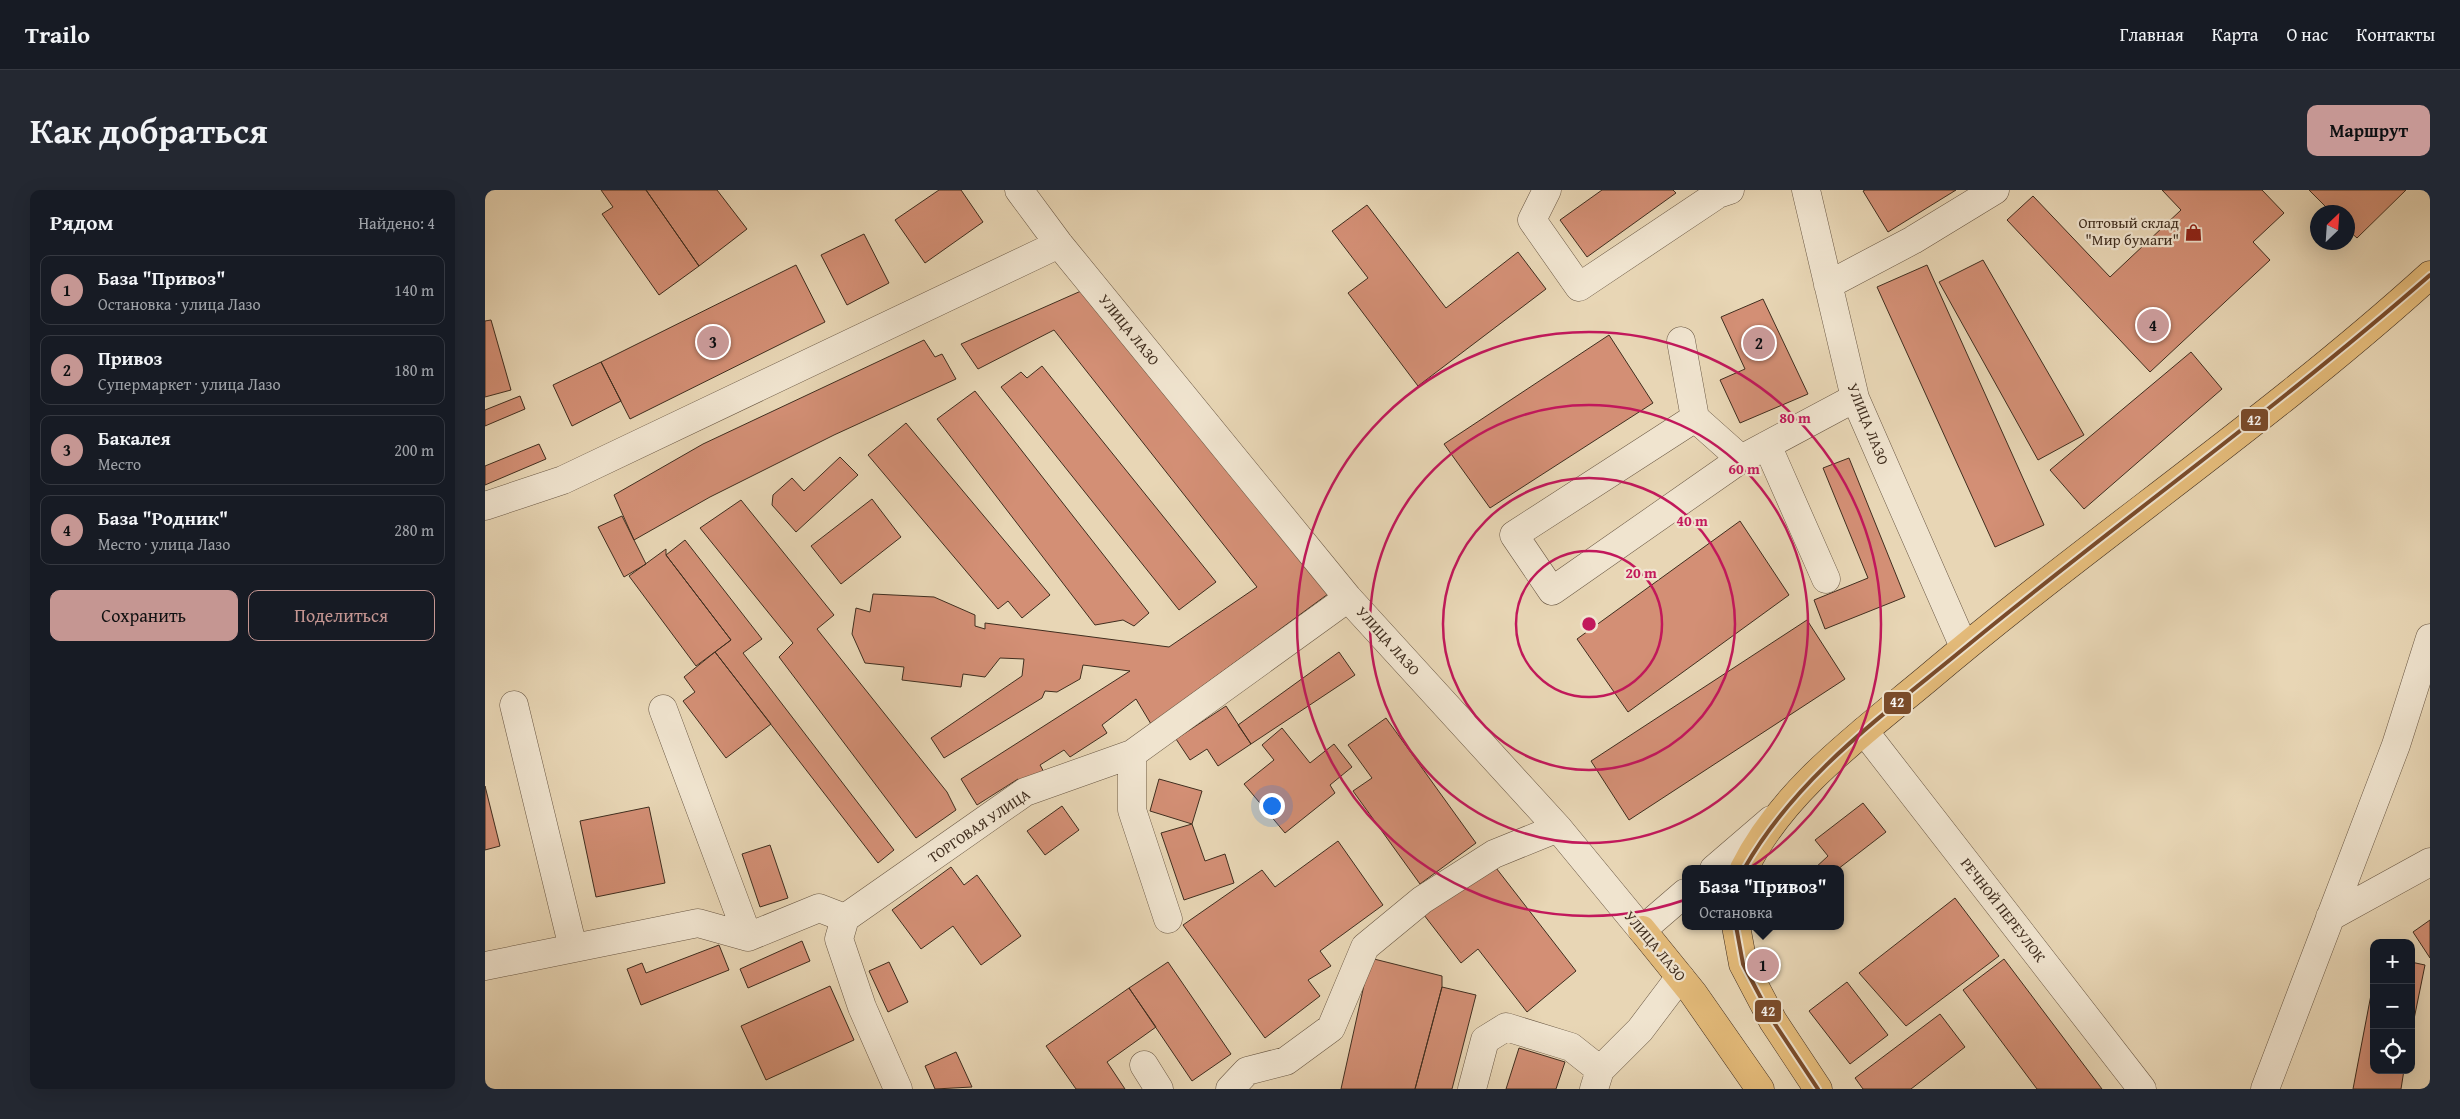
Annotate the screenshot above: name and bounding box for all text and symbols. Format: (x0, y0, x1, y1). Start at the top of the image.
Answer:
text: Trailo (25, 17, 90, 52)
text: Главная (2120, 21, 2184, 48)
text: Карта (2212, 21, 2258, 48)
text: О нас (2286, 21, 2328, 48)
text: Контакты (2356, 21, 2435, 48)
text: Как добраться (30, 105, 268, 156)
button: Маршрут (2307, 105, 2430, 156)
north arrow (2310, 205, 2355, 250)
text: Рядом (50, 207, 113, 238)
text: Найдено: 4 (358, 211, 435, 235)
place label: Оптовый склад "Мир бумаги" (2078, 212, 2179, 250)
shop icon: Оптовый склад "Мир бумаги" (2183, 222, 2203, 242)
text: База "Привоз" (98, 264, 225, 292)
text: 1 (63, 278, 71, 302)
text: 140 m (394, 278, 434, 302)
street label: УЛИЦА ЛАЗО (1094, 290, 1165, 370)
text: Остановка · улица Лазо (98, 292, 261, 316)
pin: 4 (2137, 306, 2169, 344)
pin: 3 (697, 323, 729, 361)
pin: 2 (1743, 324, 1775, 362)
text: Привоз (98, 344, 163, 372)
text: 2 (63, 358, 71, 382)
text: 180 m (394, 358, 434, 382)
text: Супермаркет · улица Лазо (98, 372, 281, 396)
street label: УЛИЦА ЛАЗО (1843, 380, 1894, 468)
text: 80 m (1779, 407, 1811, 428)
line badge: 42 (2240, 408, 2269, 432)
text: 42 (2247, 410, 2261, 430)
text: Бакалея (98, 424, 171, 452)
text: 3 (63, 438, 71, 462)
text: 200 m (394, 438, 434, 462)
text: Место (98, 452, 141, 476)
text: 60 m (1728, 458, 1760, 479)
text: База "Родник" (98, 504, 228, 532)
text: 40 m (1676, 510, 1708, 531)
text: 4 (63, 518, 71, 542)
text: 280 m (394, 518, 434, 542)
text: Место · улица Лазо (98, 532, 230, 556)
text: 20 m (1625, 562, 1657, 583)
button: Сохранить (50, 590, 238, 641)
button: Поделиться (248, 590, 435, 641)
street label: УЛИЦА ЛАЗО (1352, 602, 1425, 680)
centre of rings (1580, 615, 1598, 633)
line badge: 42 (1883, 691, 1912, 715)
text: 42 (1890, 692, 1904, 712)
street label: ТОРГОВАЯ УЛИЦА (923, 784, 1034, 868)
your location (1259, 793, 1285, 819)
street label: РЕЧНОЙ ПЕРЕУЛОК (1956, 853, 2051, 967)
popup (1682, 865, 1844, 930)
text: База "Привоз" (1699, 872, 1827, 900)
text: Остановка (1699, 900, 1773, 924)
street label: УЛИЦА ЛАЗО (1620, 906, 1691, 985)
map controls (2370, 939, 2415, 1074)
button: + (2370, 939, 2415, 984)
pin: 1 (1747, 946, 1779, 984)
button: − (2370, 984, 2415, 1029)
line badge: 42 (1754, 999, 1782, 1023)
text: 42 (1761, 1001, 1775, 1021)
button: locate (2370, 1029, 2415, 1074)

